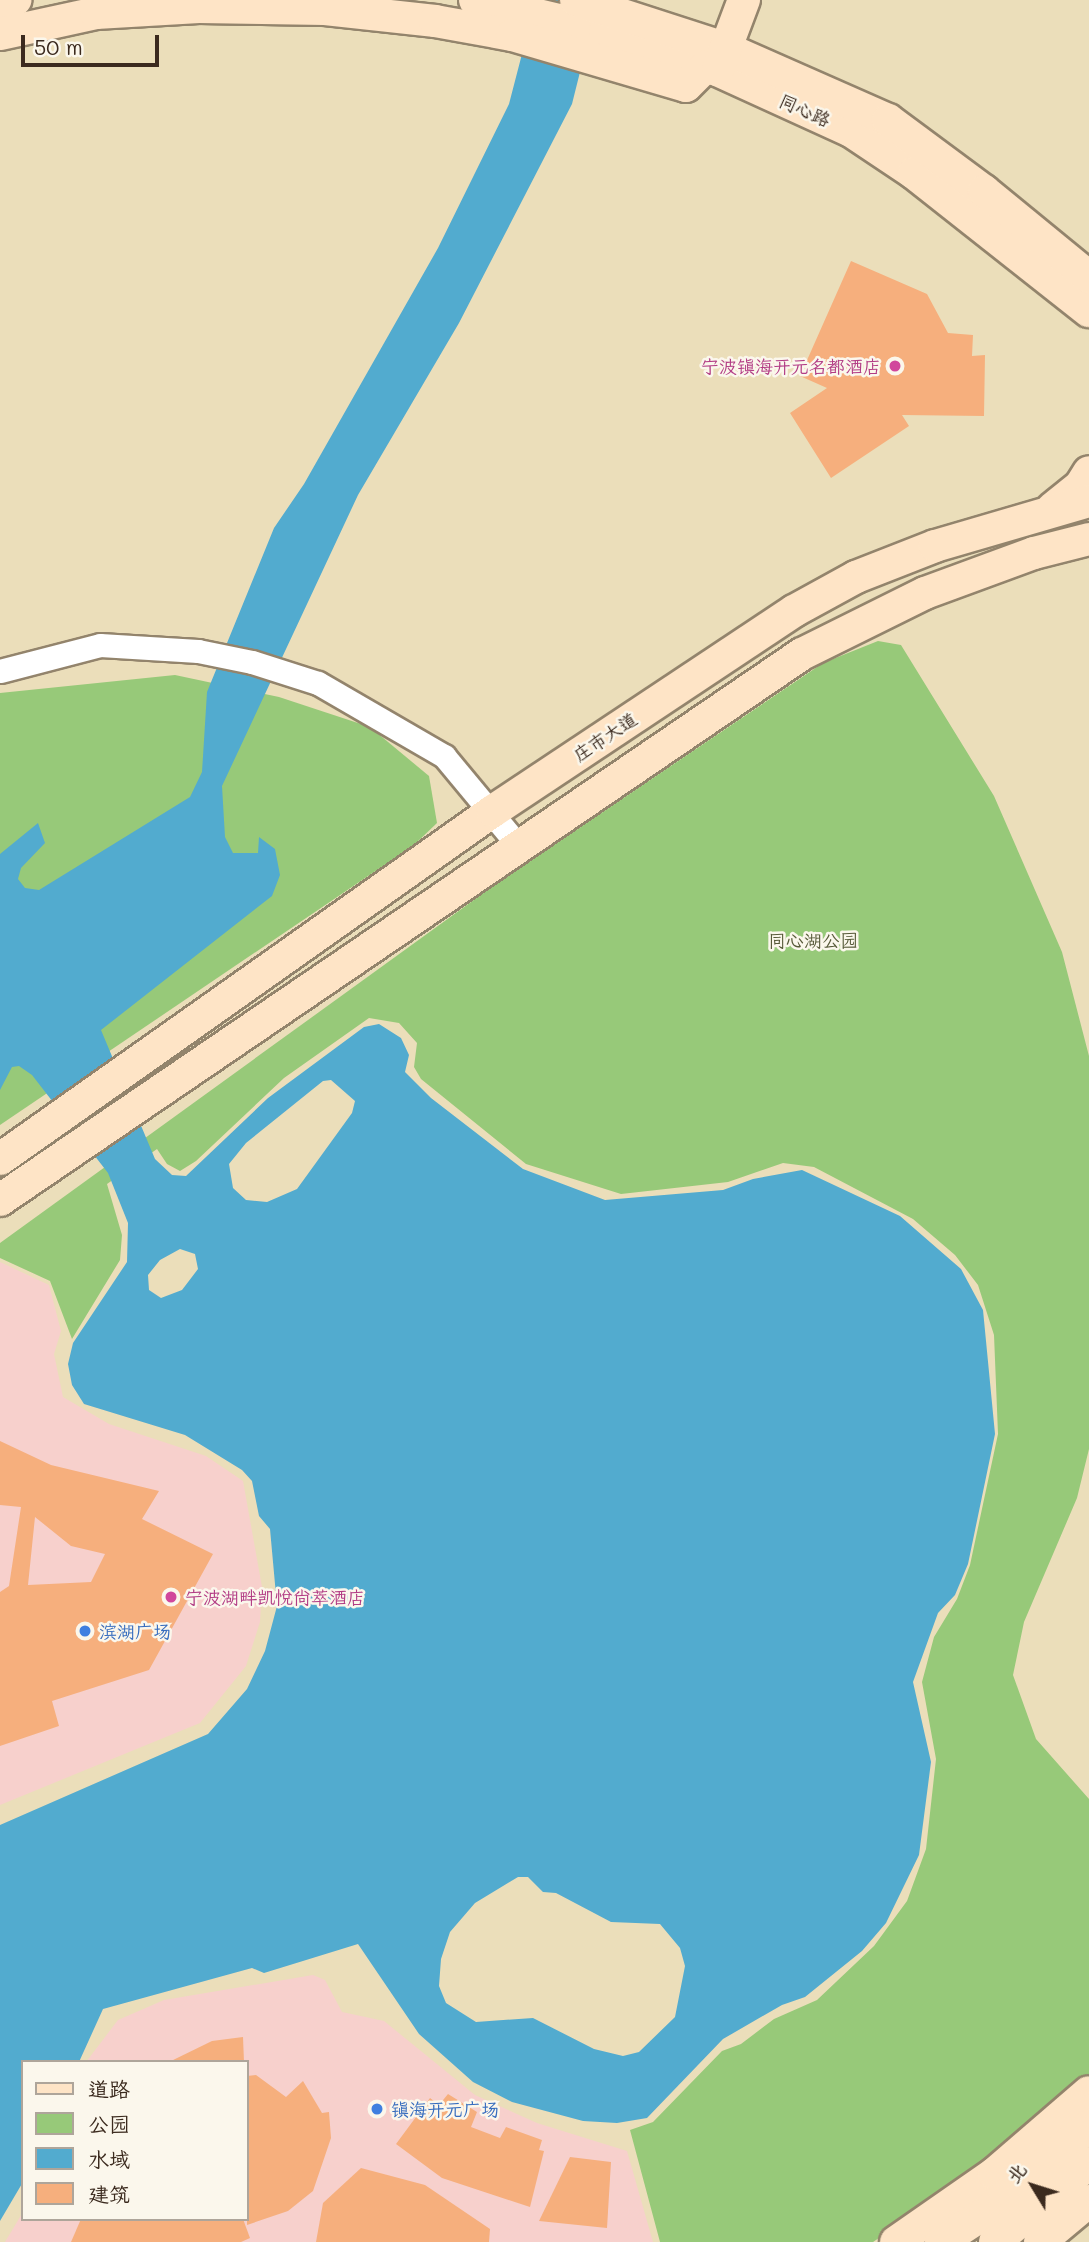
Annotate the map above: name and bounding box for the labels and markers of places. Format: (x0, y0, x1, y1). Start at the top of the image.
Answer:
place label: 宁波镇海开元名都酒店 (701, 355, 881, 377)
marker: 宁波镇海开元名都酒店 (887, 358, 903, 374)
place label: 宁波湖畔凯悦尚萃酒店 (185, 1586, 365, 1608)
marker: 宁波湖畔凯悦尚萃酒店 (163, 1589, 179, 1605)
place label: 滨湖广场 (99, 1620, 171, 1642)
marker: 滨湖广场 (77, 1623, 93, 1639)
place label: 镇海开元广场 (391, 2098, 499, 2120)
marker: 镇海开元广场 (369, 2101, 385, 2117)

